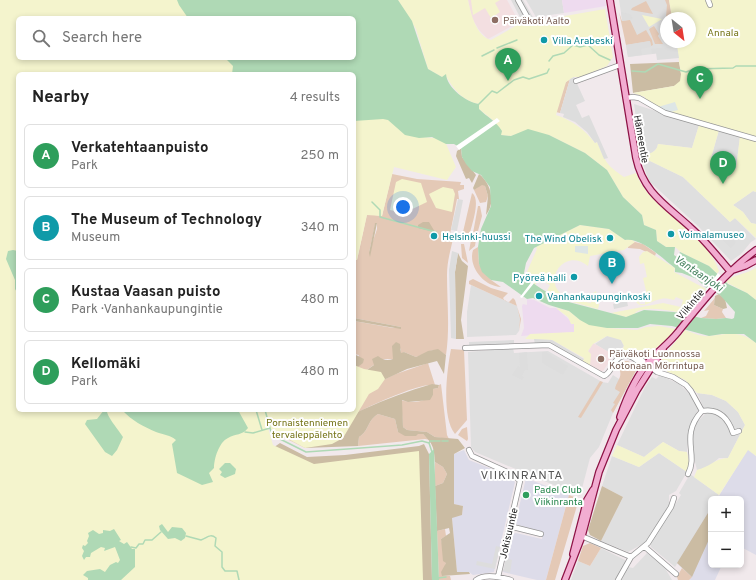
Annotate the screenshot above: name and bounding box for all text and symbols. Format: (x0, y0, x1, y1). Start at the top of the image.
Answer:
north arrow (660, 12, 696, 48)
marker: Päiväkoti Aalto (490, 15, 500, 25)
place label: Päiväkoti Aalto (503, 15, 570, 28)
search box (16, 16, 356, 60)
icon: search (30, 27, 52, 49)
park label: Annala (707, 27, 739, 40)
text: Search here (62, 29, 142, 48)
marker: Villa Arabeski (539, 35, 549, 45)
place label: Villa Arabeski (552, 35, 613, 48)
pin: A (495, 48, 521, 81)
pin: C (687, 66, 713, 99)
text: Nearby (32, 87, 89, 109)
text: 4 results (290, 90, 340, 106)
street label: Hämeentie (630, 114, 651, 164)
text: Verkatehtaanpuisto (71, 139, 208, 158)
text: A (41, 148, 51, 164)
text: 250 m (301, 148, 339, 164)
pin: D (710, 151, 736, 184)
text: Park (71, 158, 98, 174)
your location (393, 197, 413, 217)
text: The Museum of Technology (71, 211, 262, 230)
text: B (42, 220, 50, 236)
text: 340 m (301, 220, 339, 236)
marker: Voimalamuseo (666, 229, 676, 239)
place label: Voimalamuseo (679, 229, 745, 242)
text: Museum (71, 230, 120, 246)
marker: Helsinki-huussi (429, 231, 439, 241)
place label: Helsinki-huussi (442, 231, 511, 244)
place label: The Wind Obelisk (525, 233, 602, 246)
marker: The Wind Obelisk (605, 233, 615, 243)
pin: B (599, 251, 625, 284)
water label: Vantaanjoki (671, 252, 727, 296)
place label: Pyöreä halli (513, 272, 566, 285)
marker: Pyöreä halli (569, 272, 579, 282)
text: Kustaa Vaasan puisto (71, 283, 220, 302)
street label: Viikintie (674, 287, 708, 323)
marker: Vanhankaupunginkoski (534, 291, 544, 301)
place label: Vanhankaupunginkoski (547, 291, 651, 304)
text: C (42, 292, 50, 308)
text: 480 m (301, 292, 339, 308)
text: Park · Vanhankaupungintie (71, 302, 223, 318)
place label: Päiväkoti Luonnossa Kotonaan Mörrintupa (609, 348, 704, 373)
marker: Päiväkoti Luonnossa Kotonaan Mörrintupa (596, 354, 606, 364)
text: Kellomäki (71, 355, 141, 374)
text: D (41, 364, 51, 380)
text: 480 m (301, 364, 339, 380)
text: Park (71, 374, 98, 390)
park label: Pornaistenniemen tervaleppälehto (266, 417, 348, 442)
district label: VIIKINRANTA (480, 468, 564, 484)
place label: Padel Club Viikinranta (534, 484, 583, 509)
marker: Padel Club Viikinranta (521, 490, 531, 500)
map controls (708, 496, 744, 568)
button: + (708, 496, 744, 532)
street label: Jokisuuntie (497, 507, 522, 560)
button: − (708, 532, 744, 568)

